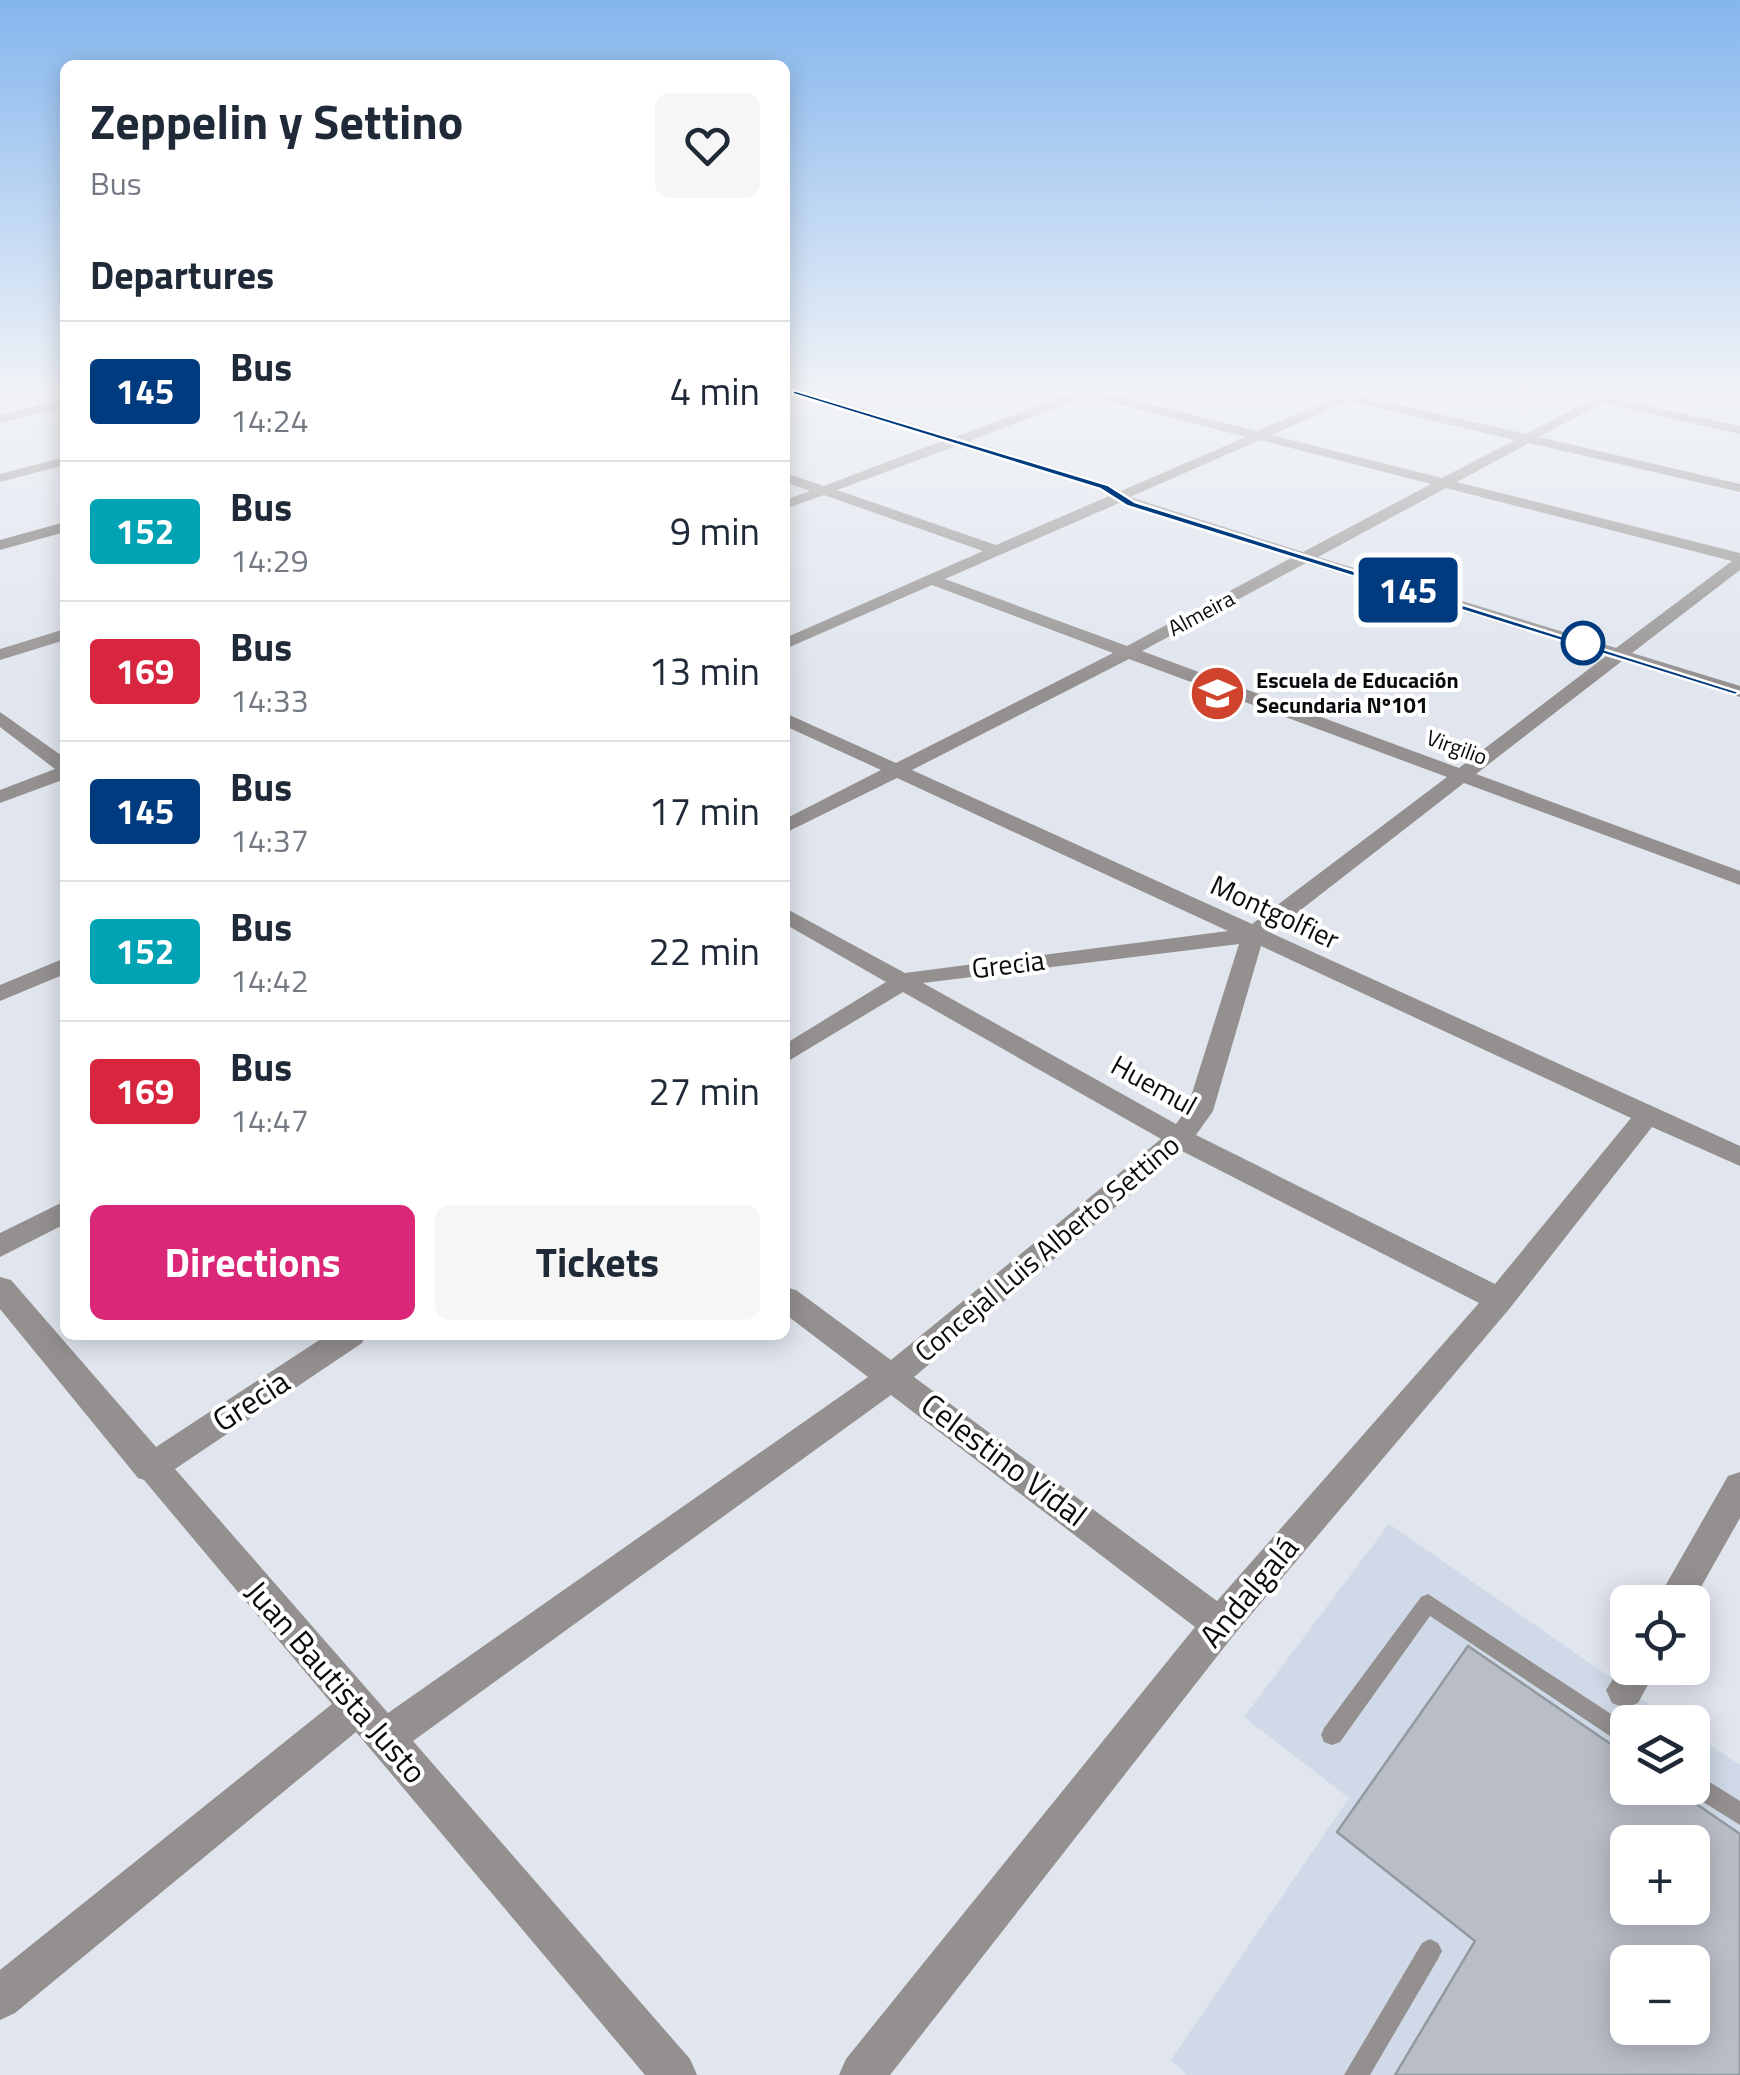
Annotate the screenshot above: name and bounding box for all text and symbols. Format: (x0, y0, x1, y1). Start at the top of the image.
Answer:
text: Zeppelin y Settino (90, 85, 463, 158)
button: heart (655, 93, 760, 198)
text: Bus (90, 159, 142, 207)
text: Departures (90, 246, 274, 304)
text: Bus (230, 338, 292, 396)
text: 4 min (670, 362, 760, 420)
text: 145 (116, 364, 174, 418)
text: 14:24 (230, 396, 309, 444)
text: Bus (230, 478, 292, 536)
text: 9 min (670, 502, 760, 560)
text: 152 (116, 504, 174, 558)
text: 14:29 (230, 536, 309, 584)
line badge: 145 (1350, 558, 1466, 622)
text: 145 (1379, 563, 1437, 617)
street label: Almeira (1162, 581, 1240, 645)
text: Bus (230, 618, 292, 676)
unlabelled marker (1562, 622, 1604, 664)
text: 13 min (649, 642, 760, 700)
text: 169 (116, 644, 174, 698)
school or university icon: Escuela de Educación Secundaria Nº101 (1187, 663, 1247, 723)
place label: Escuela de Educación Secundaria Nº101 (1256, 663, 1459, 722)
text: 14:33 (230, 676, 309, 724)
street label: Virgilio (1422, 720, 1492, 774)
text: Bus (230, 758, 292, 816)
text: 17 min (649, 782, 760, 840)
text: 145 (116, 784, 174, 838)
text: 14:37 (230, 816, 309, 864)
street label: Montgolfier (1204, 863, 1347, 960)
text: Bus (230, 898, 292, 956)
text: 22 min (649, 922, 760, 980)
text: 152 (116, 924, 174, 978)
street label: Grecia (969, 938, 1047, 989)
text: 14:42 (230, 956, 309, 1004)
text: Bus (230, 1038, 292, 1096)
street label: Huemul (1103, 1043, 1205, 1126)
text: 27 min (649, 1062, 760, 1120)
text: 169 (116, 1064, 174, 1118)
text: 14:47 (230, 1096, 309, 1144)
street label: Concejal Luis Alberto Settino (905, 1124, 1189, 1372)
button: Directions (90, 1205, 415, 1320)
button: Tickets (435, 1205, 760, 1320)
street label: Grecia (202, 1357, 299, 1443)
street label: Celestino Vidal (911, 1381, 1098, 1538)
street label: Andalgalá (1187, 1525, 1309, 1658)
street label: Juan Bautista Justo (235, 1569, 439, 1794)
map controls (1610, 1585, 1710, 2045)
button: locate (1610, 1585, 1710, 1685)
button: layers (1610, 1705, 1710, 1805)
button: + (1610, 1825, 1710, 1925)
button: − (1610, 1945, 1710, 2045)

